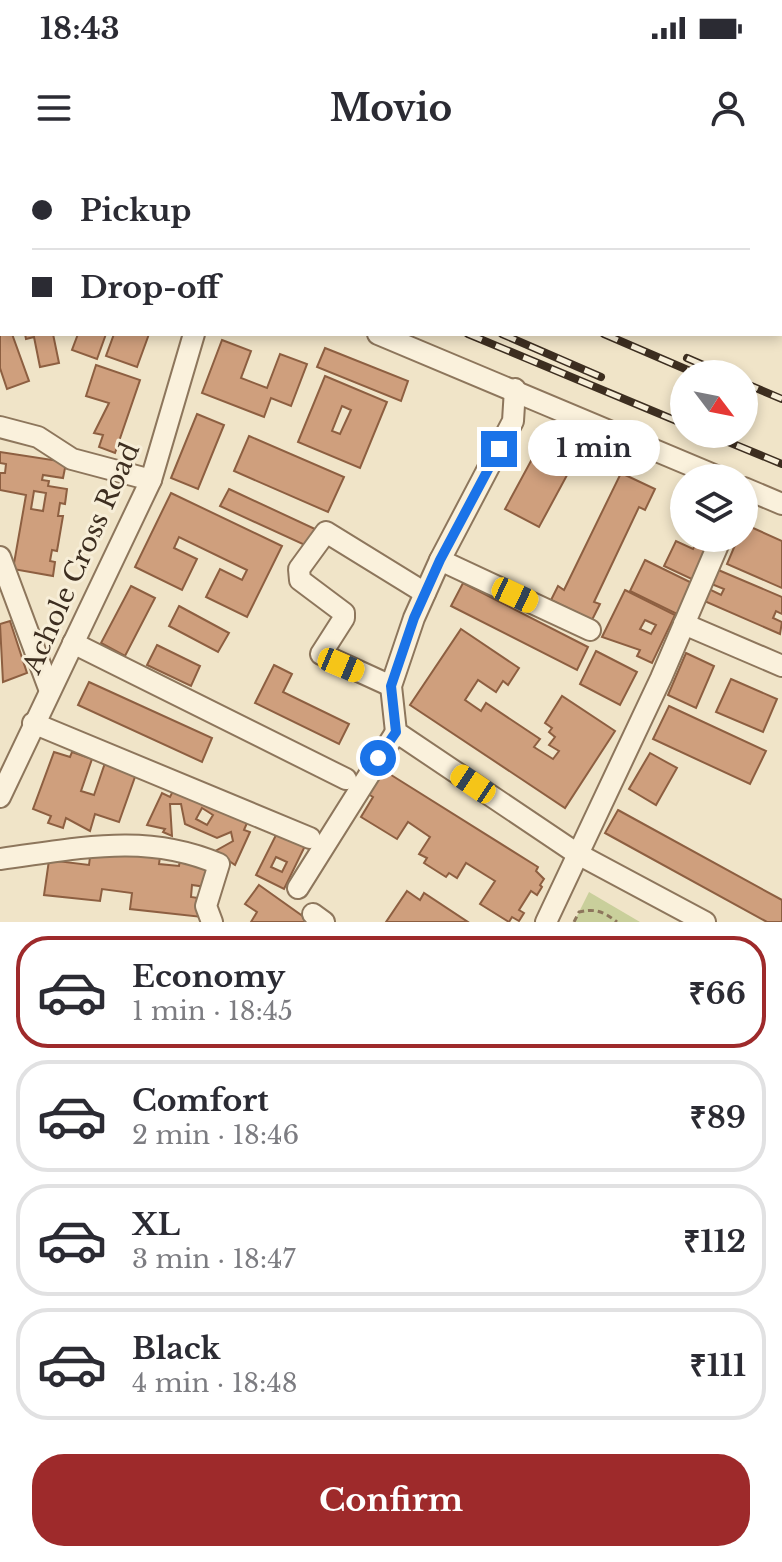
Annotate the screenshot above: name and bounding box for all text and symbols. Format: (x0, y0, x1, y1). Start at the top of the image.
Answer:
text: 18:43 (40, 10, 120, 47)
icon: menu (32, 86, 76, 130)
text: Movio (330, 86, 452, 131)
icon: person (706, 86, 750, 130)
text: Pickup (80, 192, 191, 229)
text: Drop-off (80, 269, 220, 306)
north arrow (670, 360, 758, 448)
map controls (670, 360, 758, 552)
callout: 1 min (527, 421, 659, 477)
route end (481, 431, 517, 467)
text: 1 min (556, 432, 632, 464)
street label: Achole Cross Road (15, 438, 146, 679)
button: layers (670, 464, 758, 552)
car (488, 574, 542, 616)
car (314, 645, 368, 685)
route start (360, 740, 396, 776)
car (446, 761, 500, 807)
icon: car (36, 956, 108, 1028)
text: Economy (132, 958, 285, 995)
text: ₹66 (688, 975, 746, 1012)
text: 1 min · 18:45 (132, 995, 293, 1027)
icon: car (36, 1080, 108, 1152)
text: Comfort (132, 1082, 269, 1119)
text: ₹89 (690, 1099, 746, 1136)
text: 2 min · 18:46 (132, 1119, 299, 1151)
icon: car (36, 1204, 108, 1276)
text: XL (132, 1206, 180, 1243)
text: ₹112 (683, 1223, 746, 1260)
text: 3 min · 18:47 (132, 1243, 296, 1275)
icon: car (36, 1328, 108, 1400)
text: Black (132, 1330, 220, 1367)
text: ₹111 (690, 1347, 746, 1384)
text: 4 min · 18:48 (132, 1367, 297, 1399)
button: Confirm (32, 1454, 750, 1546)

